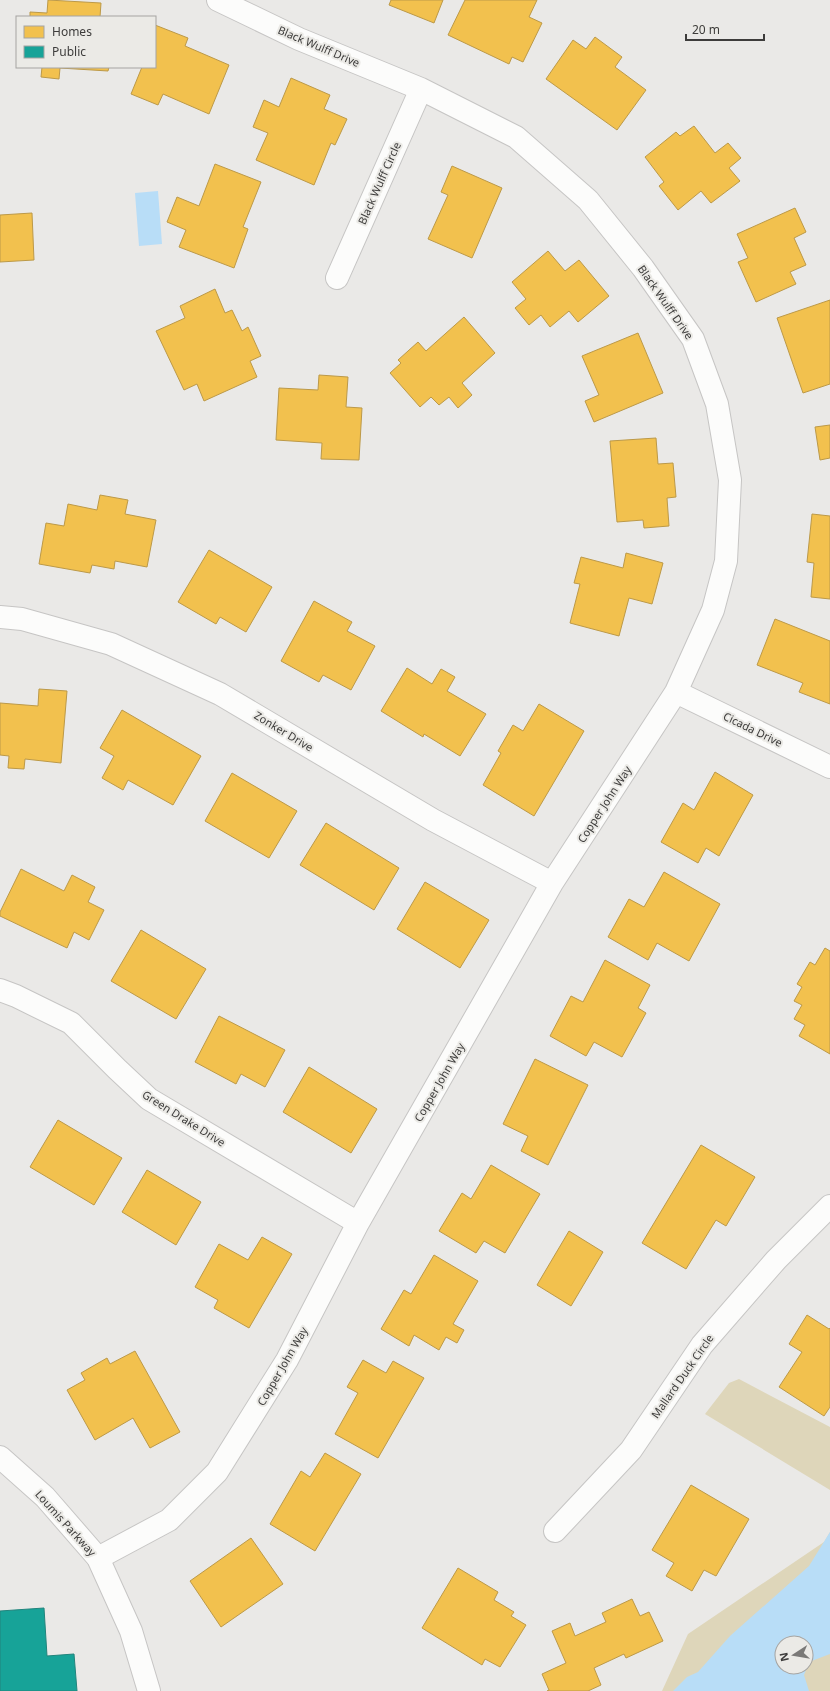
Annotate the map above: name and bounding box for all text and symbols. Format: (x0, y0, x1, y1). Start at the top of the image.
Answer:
legend (16, 16, 156, 68)
scale bar (686, 16, 764, 42)
text: 20 m (692, 21, 720, 38)
street label: Black Wulff Drive (276, 22, 362, 70)
text: Homes (52, 23, 92, 40)
text: Public (52, 43, 86, 60)
street label: Black Wulff Circle (354, 139, 404, 227)
street label: Black Wulff Drive (635, 262, 697, 342)
street label: Zonker Drive (252, 707, 316, 755)
street label: Cicada Drive (721, 708, 785, 750)
street label: Copper John Way (574, 762, 635, 845)
street label: Copper John Way (410, 1040, 468, 1124)
street label: Green Drake Drive (140, 1086, 228, 1150)
street label: Copper John Way (253, 1324, 311, 1408)
street label: Mallard Duck Circle (647, 1331, 717, 1421)
street label: Loumis Parkway (32, 1487, 100, 1560)
north arrow (774, 1635, 814, 1675)
text: N (775, 1651, 792, 1663)

